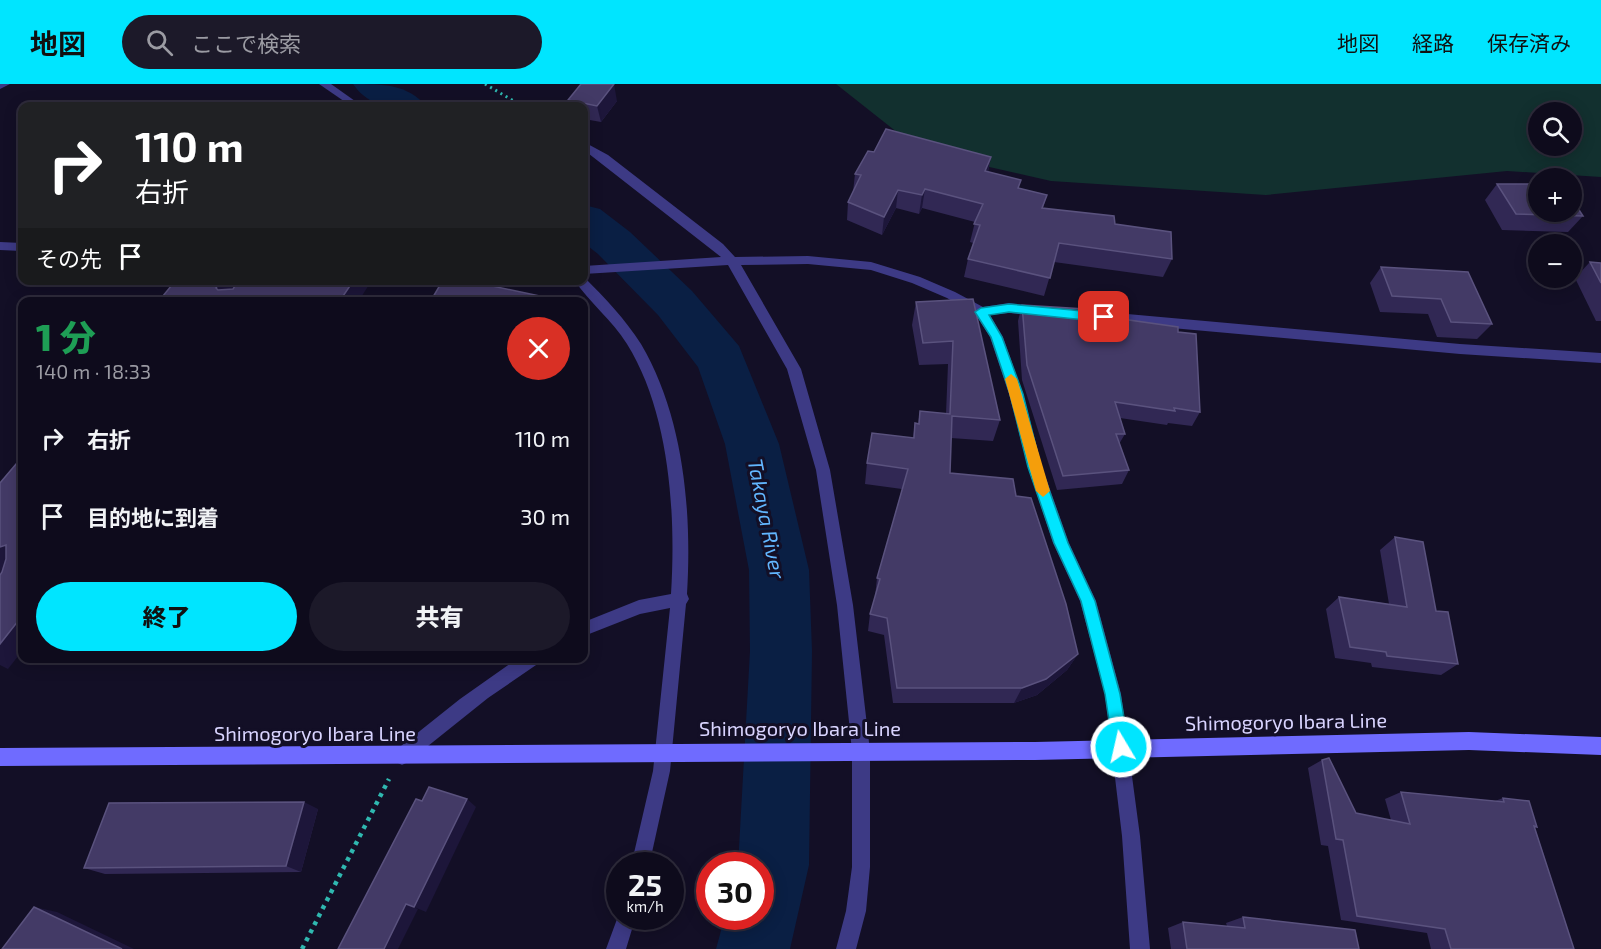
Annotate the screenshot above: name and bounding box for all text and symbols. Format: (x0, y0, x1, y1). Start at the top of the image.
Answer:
search box (122, 15, 542, 69)
text: 地図 (30, 26, 86, 60)
icon: search (143, 26, 176, 59)
text: ここで検索 (191, 30, 301, 56)
text: 地図 (1337, 30, 1379, 55)
text: 経路 (1412, 30, 1454, 55)
text: 保存済み (1487, 30, 1571, 55)
map controls (1528, 102, 1582, 288)
button: search (1528, 102, 1582, 156)
text: 110 m (135, 120, 244, 170)
icon: right (36, 126, 114, 204)
button: + (1528, 168, 1582, 222)
text: 右折 (135, 175, 189, 207)
button: − (1528, 234, 1582, 288)
icon: arrive (114, 240, 147, 273)
text: その先 (36, 245, 102, 271)
pin (1078, 291, 1129, 342)
icon: arrive (1087, 300, 1120, 333)
text: 1 分 (36, 315, 96, 358)
button: close (507, 317, 570, 380)
text: 140 m · 18:33 (36, 359, 151, 383)
icon: right (36, 422, 69, 455)
text: 110 m (515, 425, 570, 451)
text: 右折 (87, 426, 131, 452)
water label: Takaya River (743, 457, 791, 582)
icon: arrive (36, 500, 69, 533)
text: 30 m (520, 503, 570, 529)
text: 目的地に到着 (87, 504, 219, 530)
button: 終了 (36, 582, 297, 651)
button: 共有 (309, 582, 570, 651)
street label: Shimogoryo Ibara Line (1185, 707, 1387, 735)
position arrow (1089, 715, 1153, 779)
street label: Shimogoryo Ibara Line (699, 716, 901, 740)
street label: Shimogoryo Ibara Line (214, 721, 416, 745)
speed limit sign: 30 (696, 852, 774, 930)
text: 25 (628, 866, 662, 902)
text: km/h (626, 897, 664, 915)

